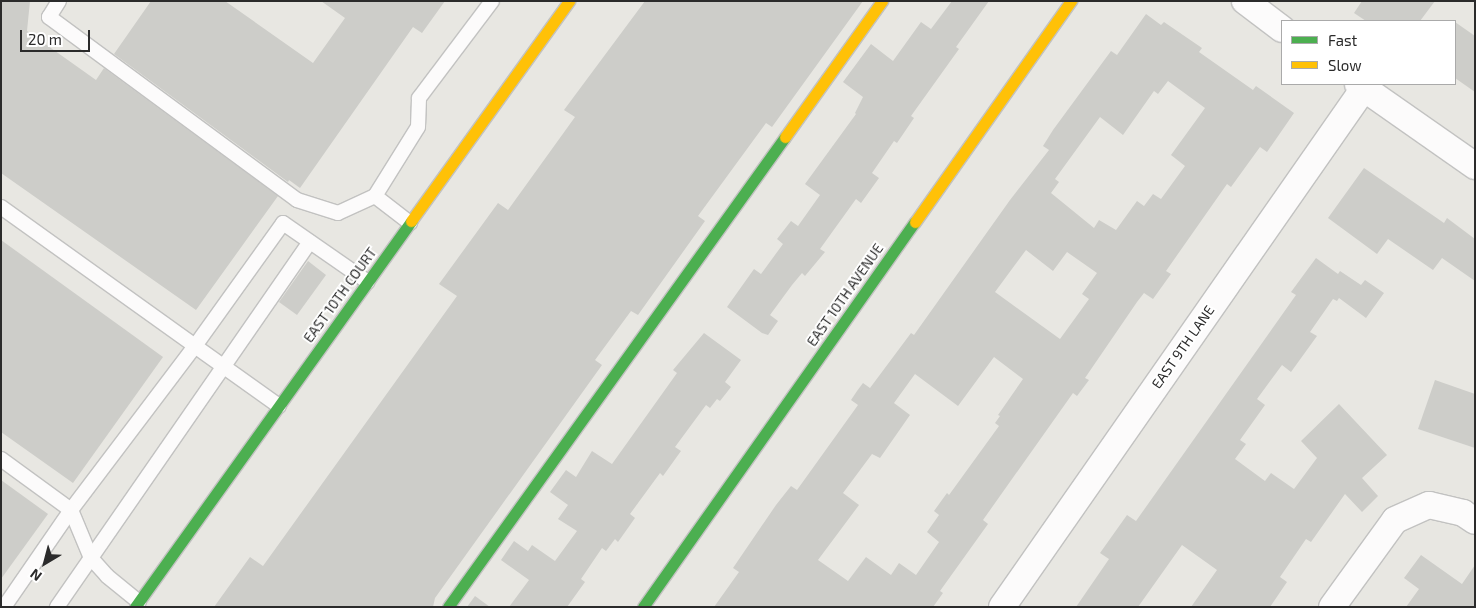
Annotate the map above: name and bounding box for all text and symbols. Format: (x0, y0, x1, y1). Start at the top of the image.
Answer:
scale bar (22, 20, 92, 52)
legend (1281, 20, 1456, 85)
text: 20 m (28, 30, 62, 48)
text: Fast (1328, 31, 1357, 49)
text: Slow (1328, 56, 1362, 74)
street label: EAST 10TH AVENUE (803, 240, 887, 350)
street label: EAST 10TH COURT (300, 244, 380, 346)
street label: EAST 9TH LANE (1148, 302, 1218, 392)
north arrow (20, 538, 70, 588)
text: N (27, 566, 45, 585)

